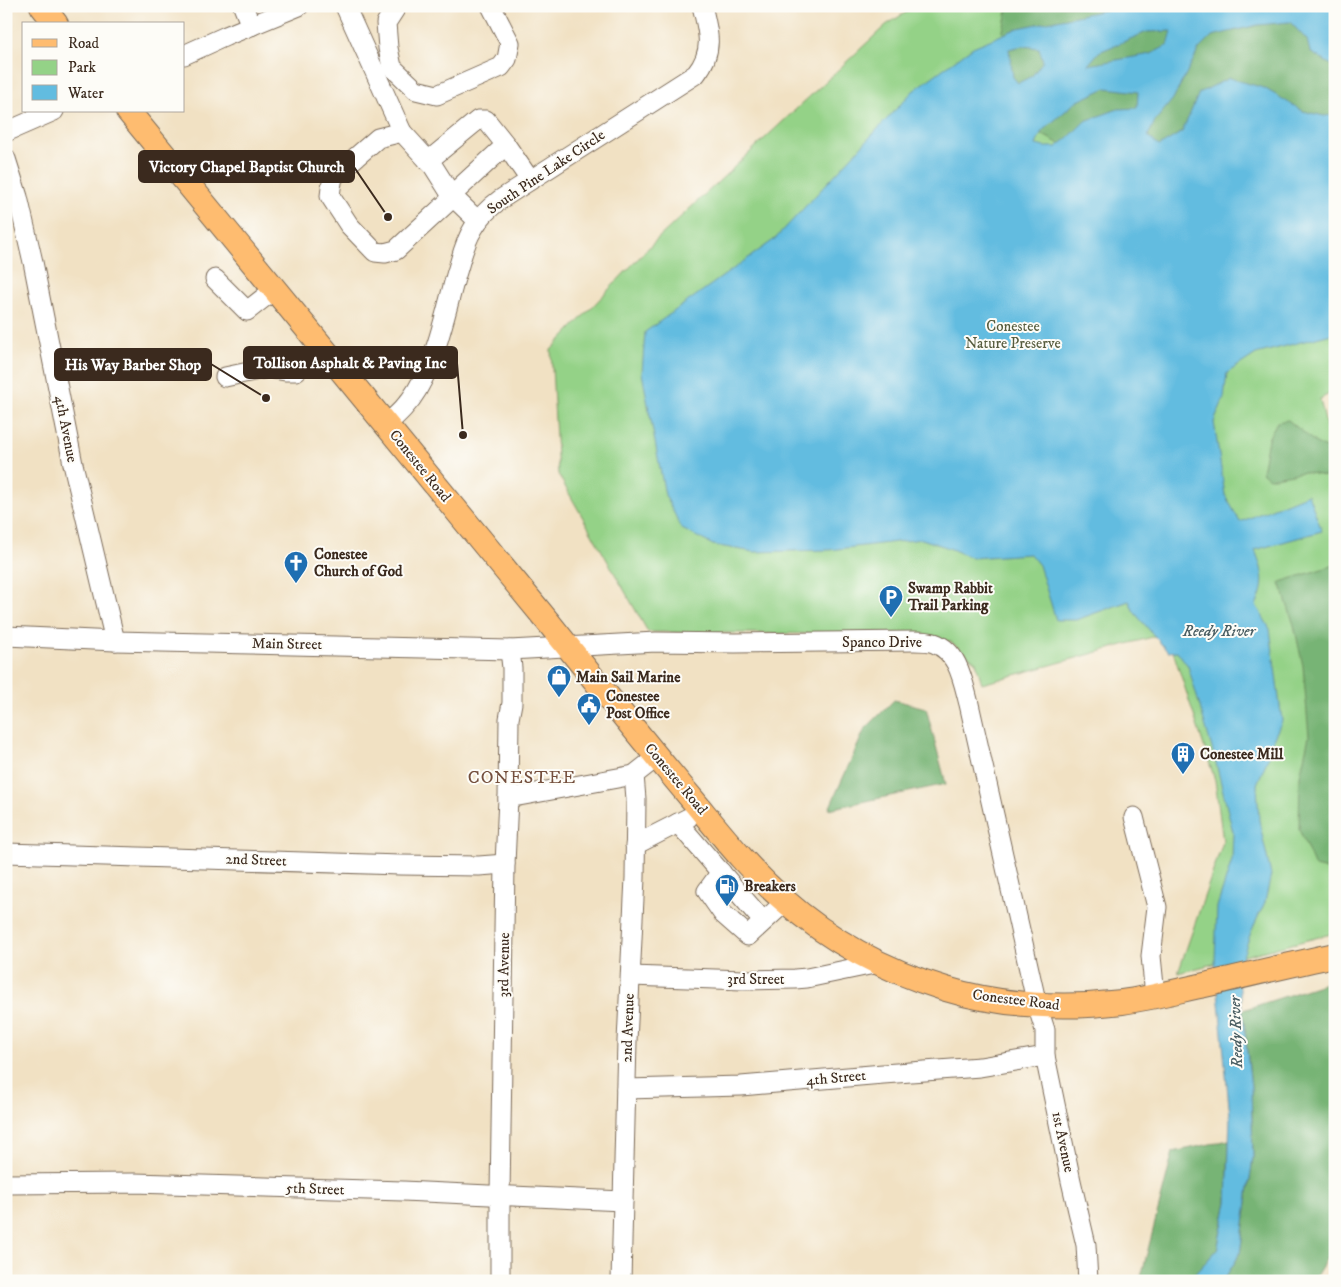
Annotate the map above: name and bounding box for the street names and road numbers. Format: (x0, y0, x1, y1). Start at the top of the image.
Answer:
street label: South Pine Lake Circle (483, 125, 609, 219)
street label: 4th Avenue (50, 394, 82, 464)
street label: Conestee Road (385, 426, 455, 506)
street label: Spanco Drive (842, 633, 922, 652)
street label: Main Street (252, 634, 323, 654)
street label: Conestee Road (641, 739, 712, 819)
street label: 2nd Street (225, 849, 287, 871)
street label: 3rd Avenue (494, 932, 514, 998)
street label: 3rd Street (727, 970, 785, 989)
street label: Conestee Road (971, 985, 1061, 1015)
street label: 2nd Avenue (617, 993, 639, 1063)
street label: 4th Street (805, 1066, 867, 1090)
street label: 1st Avenue (1047, 1110, 1079, 1174)
street label: 5th Street (285, 1178, 345, 1200)

